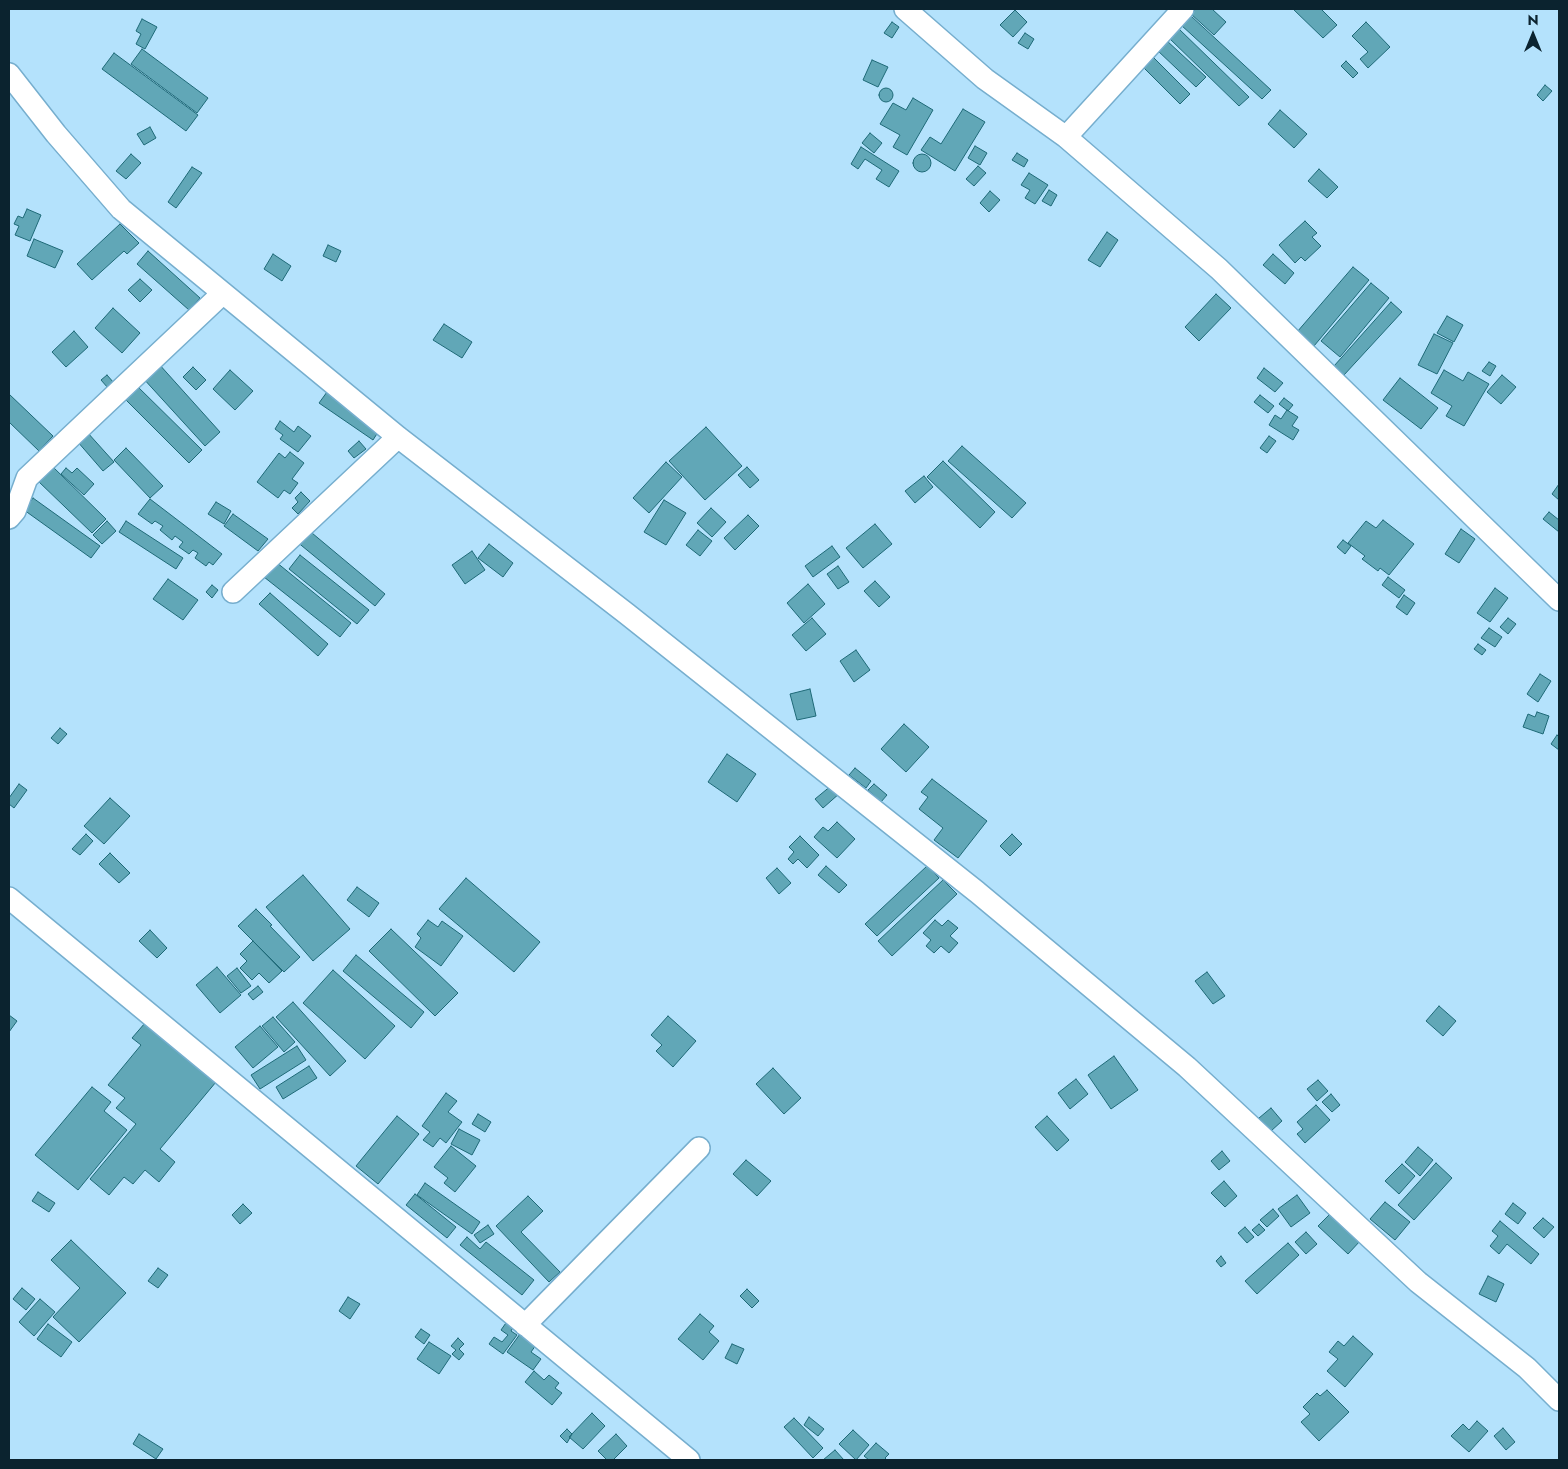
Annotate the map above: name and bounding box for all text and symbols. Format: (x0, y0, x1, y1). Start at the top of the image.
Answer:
north arrow (1508, 10, 1558, 60)
text: N (1527, 10, 1539, 30)

